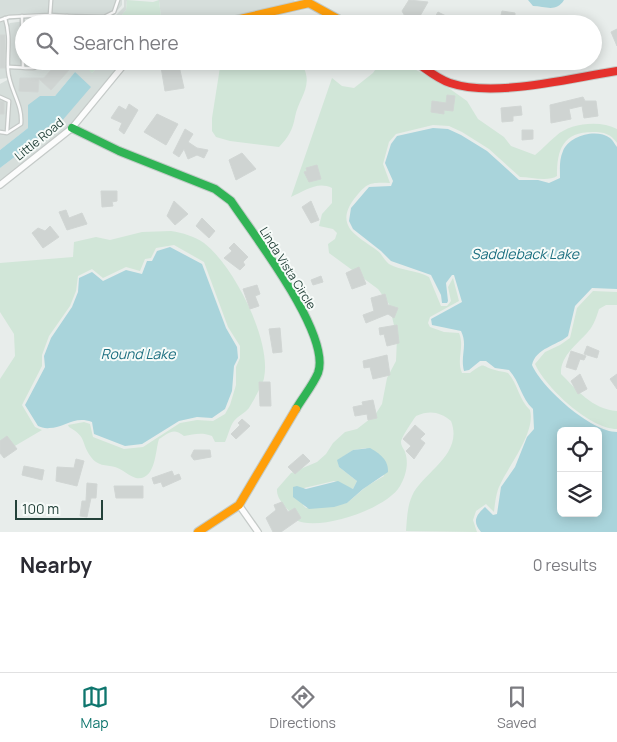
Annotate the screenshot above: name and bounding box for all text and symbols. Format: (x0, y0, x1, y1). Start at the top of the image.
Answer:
search box (15, 15, 602, 70)
icon: search (33, 29, 61, 57)
text: Search here (73, 30, 179, 56)
street label: Little Road (11, 114, 67, 164)
street label: Linda Vista Circle (256, 224, 320, 312)
water label: Saddleback Lake (471, 244, 580, 263)
water label: Round Lake (101, 344, 176, 363)
map controls (557, 427, 602, 517)
button: locate (557, 427, 602, 472)
button: layers (557, 472, 602, 517)
scale bar (15, 497, 102, 520)
text: 100 m (22, 499, 59, 518)
text: Nearby (20, 551, 92, 579)
text: 0 results (533, 554, 597, 576)
tab: Map (81, 683, 109, 732)
tab: Directions (270, 683, 336, 732)
tab: Saved (497, 683, 536, 732)

